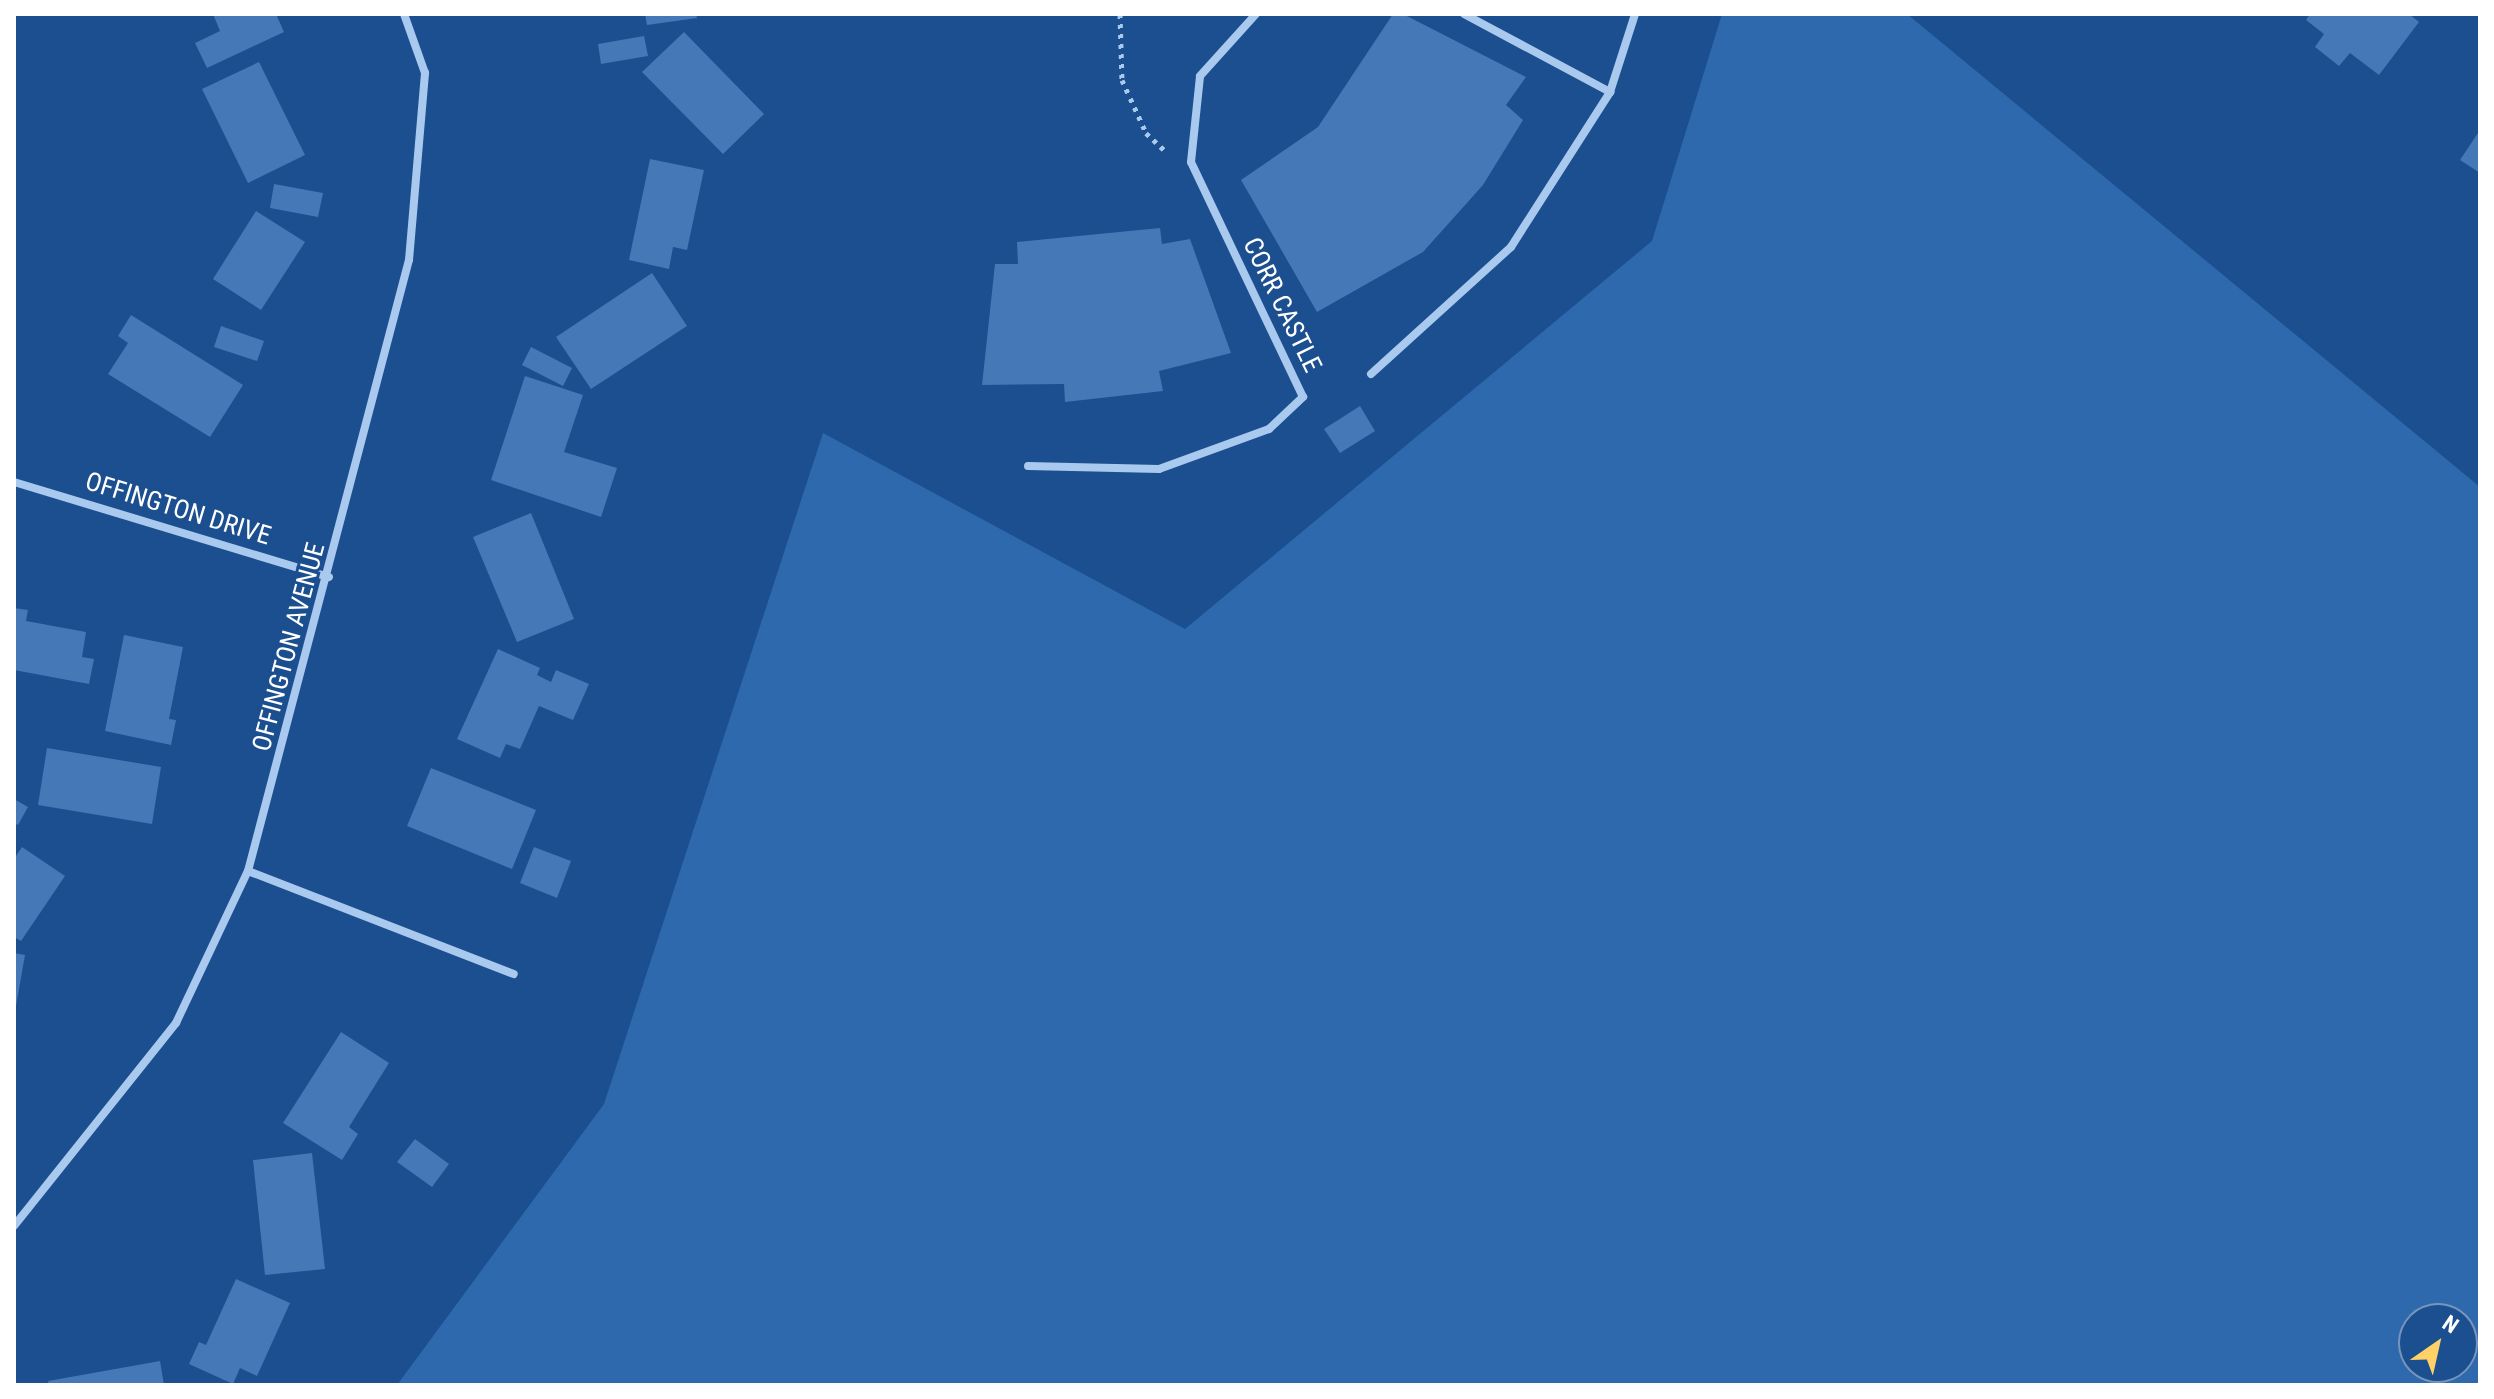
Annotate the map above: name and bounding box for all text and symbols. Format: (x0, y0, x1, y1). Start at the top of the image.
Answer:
street label: CORR CASTLE (1236, 233, 1328, 377)
street label: OFFINGTON DRIVE (82, 466, 274, 552)
street label: OFFINGTON AVENUE (246, 539, 332, 755)
north arrow (2398, 1303, 2478, 1383)
text: N (2438, 1310, 2463, 1338)

